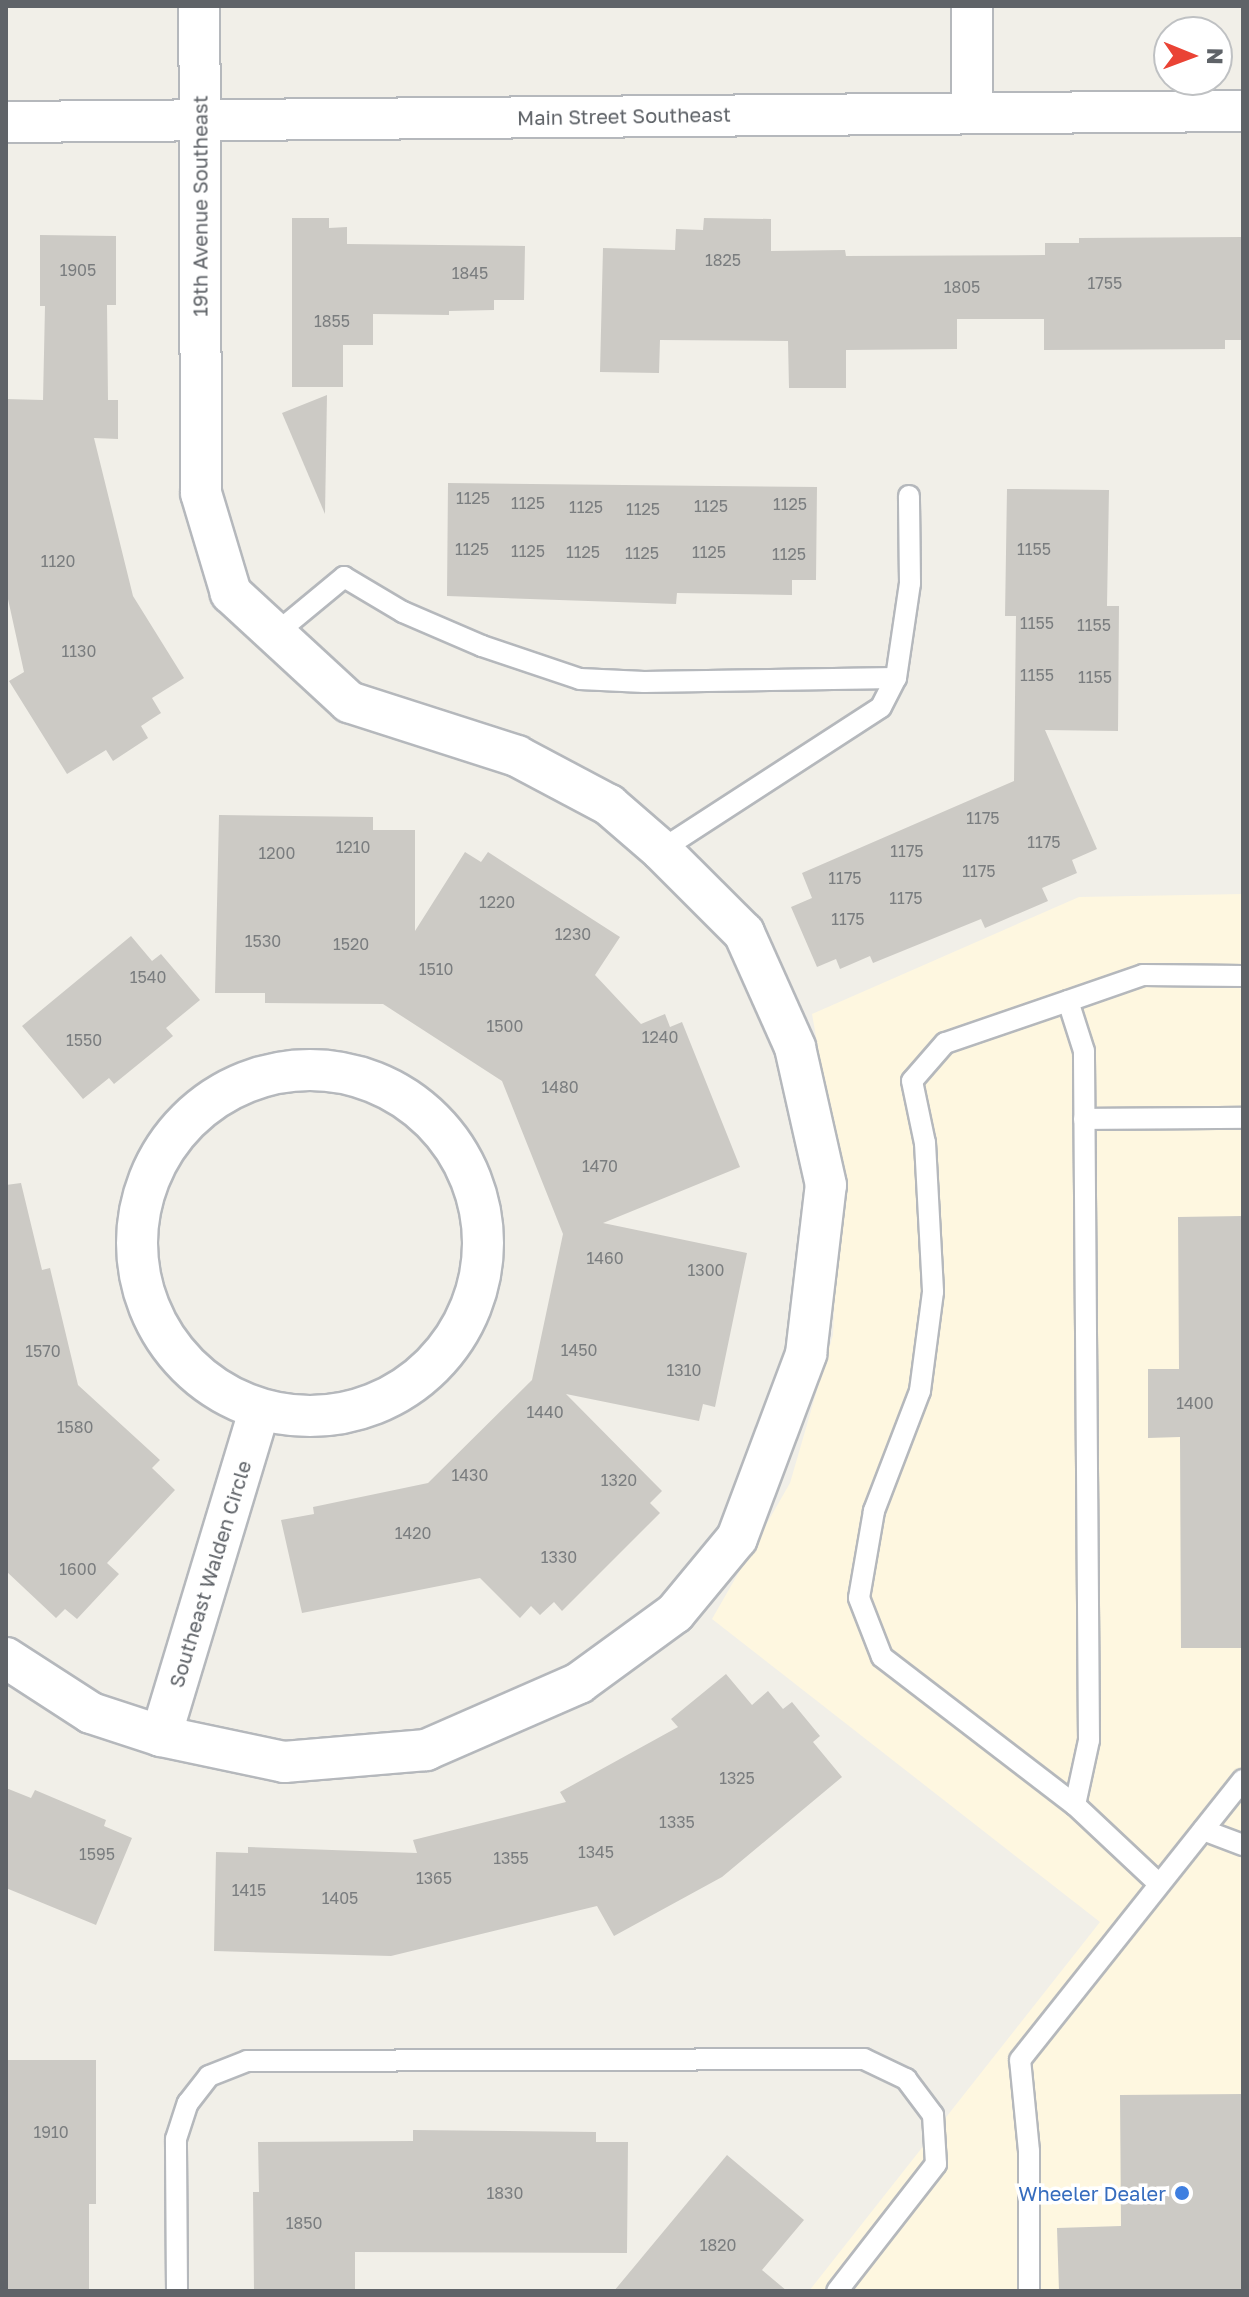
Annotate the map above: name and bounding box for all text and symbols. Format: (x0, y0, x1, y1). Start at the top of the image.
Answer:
north arrow (1153, 16, 1233, 96)
text: N (1202, 48, 1229, 65)
street label: 19th Avenue Southeast (188, 95, 212, 317)
street label: Main Street Southeast (517, 102, 731, 130)
house number: 1825 (705, 250, 741, 270)
house number: 1905 (60, 260, 96, 280)
house number: 1845 (452, 263, 488, 283)
house number: 1755 (1088, 273, 1122, 293)
house number: 1805 (944, 277, 980, 297)
house number: 1855 (314, 311, 350, 331)
house number: 1125 (456, 488, 490, 508)
house number: 1125 (511, 493, 545, 513)
house number: 1125 (773, 494, 807, 514)
house number: 1125 (694, 496, 728, 516)
house number: 1125 (569, 497, 603, 517)
house number: 1125 (626, 499, 660, 519)
house number: 1125 (455, 539, 489, 559)
house number: 1155 (1017, 539, 1051, 559)
house number: 1125 (511, 541, 545, 561)
house number: 1125 (566, 542, 600, 562)
house number: 1125 (692, 542, 726, 562)
house number: 1125 (625, 543, 659, 563)
house number: 1125 (772, 544, 806, 564)
house number: 1120 (41, 551, 75, 571)
house number: 1155 (1020, 613, 1054, 633)
house number: 1155 (1077, 615, 1111, 635)
house number: 1130 (62, 641, 96, 661)
house number: 1155 (1020, 665, 1054, 685)
house number: 1155 (1078, 667, 1112, 687)
house number: 1175 (966, 808, 1000, 828)
house number: 1175 (1027, 832, 1061, 852)
house number: 1210 (336, 837, 370, 857)
house number: 1175 (890, 841, 924, 861)
house number: 1200 (259, 843, 295, 863)
house number: 1175 (962, 861, 996, 881)
house number: 1175 (828, 868, 862, 888)
house number: 1175 (889, 888, 923, 908)
house number: 1220 (479, 892, 515, 912)
house number: 1175 (831, 909, 865, 929)
house number: 1230 (555, 924, 591, 944)
house number: 1530 (245, 931, 281, 951)
house number: 1520 (333, 934, 369, 954)
house number: 1510 (419, 959, 453, 979)
house number: 1540 (130, 967, 166, 987)
house number: 1500 (487, 1016, 523, 1036)
house number: 1240 (642, 1027, 678, 1047)
house number: 1550 (66, 1030, 102, 1050)
house number: 1480 (541, 1077, 579, 1097)
house number: 1470 (582, 1156, 618, 1176)
house number: 1460 (586, 1248, 624, 1268)
house number: 1300 (688, 1260, 724, 1280)
house number: 1450 (561, 1340, 597, 1360)
house number: 1570 (25, 1341, 61, 1361)
house number: 1310 (667, 1360, 701, 1380)
house number: 1400 (1176, 1393, 1214, 1413)
house number: 1440 (526, 1402, 564, 1422)
house number: 1580 (57, 1417, 93, 1437)
street label: Southeast Walden Circle (164, 1458, 256, 1690)
house number: 1430 (452, 1465, 488, 1485)
house number: 1320 (601, 1470, 637, 1490)
house number: 1420 (395, 1523, 431, 1543)
house number: 1330 (541, 1547, 577, 1567)
house number: 1600 (59, 1559, 97, 1579)
house number: 1325 (719, 1768, 755, 1788)
house number: 1335 (659, 1812, 695, 1832)
house number: 1345 (578, 1842, 614, 1862)
house number: 1595 (79, 1844, 115, 1864)
house number: 1355 (493, 1848, 529, 1868)
house number: 1365 (416, 1868, 452, 1888)
house number: 1415 (232, 1880, 266, 1900)
house number: 1405 (322, 1888, 358, 1908)
house number: 1910 (33, 2122, 69, 2142)
place label: Wheeler Dealer (1018, 2181, 1166, 2205)
house number: 1830 (487, 2183, 523, 2203)
marker: Wheeler Dealer (1173, 2184, 1191, 2202)
house number: 1850 (286, 2213, 322, 2233)
house number: 1820 (700, 2235, 736, 2255)

